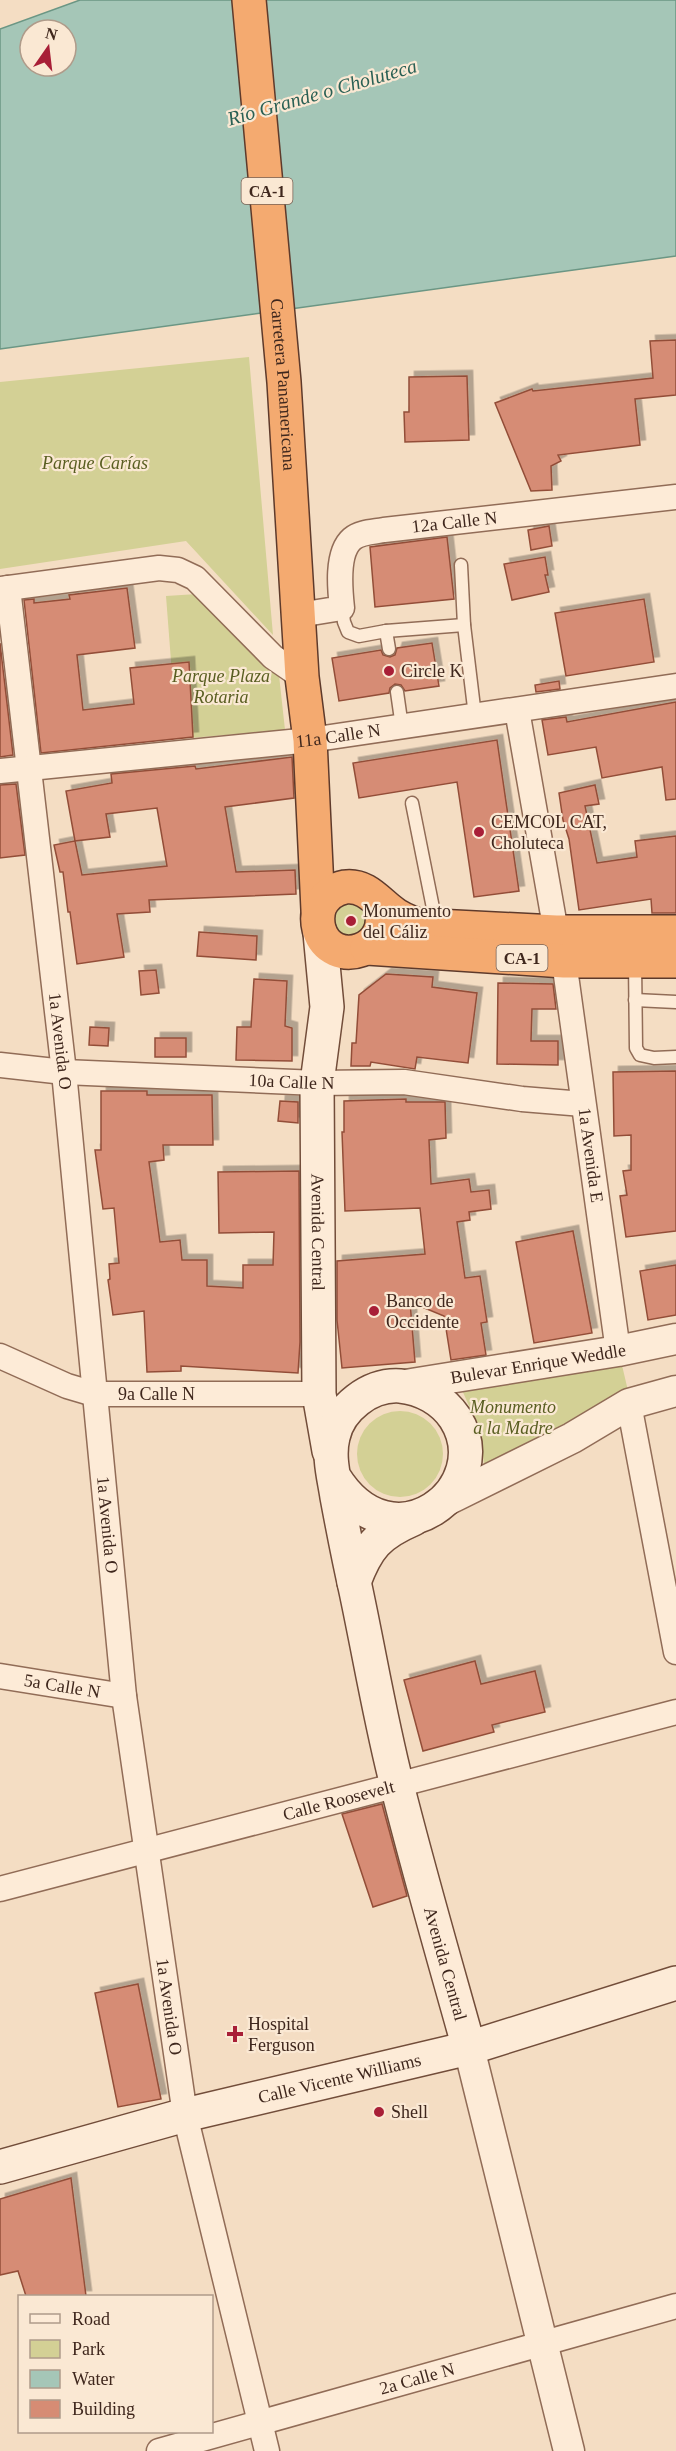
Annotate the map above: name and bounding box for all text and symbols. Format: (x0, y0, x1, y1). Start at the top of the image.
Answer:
north arrow (18, 18, 78, 78)
text: N (44, 24, 60, 44)
water label: Río Grande o Choluteca (224, 54, 419, 130)
road number: CA-1 (242, 178, 292, 204)
street label: Carretera Panamericana (266, 298, 299, 471)
park label: Parque Carías (41, 453, 148, 473)
street label: 12a Calle N (411, 507, 498, 537)
place label: Circle K (401, 661, 462, 681)
marker: Circle K (382, 664, 396, 678)
park label: Parque Plaza Rotaria (171, 666, 270, 707)
street label: 11a Calle N (295, 720, 382, 751)
place label: CEMCOL CAT, Choluteca (491, 812, 607, 853)
marker: CEMCOL CAT, Choluteca (472, 825, 486, 839)
place label: Monumento del Cáliz (363, 901, 451, 942)
marker: Monumento del Cáliz (344, 914, 358, 928)
road number: CA-1 (496, 945, 548, 971)
street label: 1a Avenida O (45, 991, 76, 1090)
street label: 10a Calle N (248, 1070, 335, 1093)
street label: 1a Avenida E (574, 1106, 607, 1204)
street label: Avenida Central (308, 1173, 328, 1291)
place label: Banco de Occidente (386, 1291, 459, 1332)
marker: Banco de Occidente (367, 1304, 381, 1318)
street label: Bulevar Enrique Weddle (449, 1340, 628, 1388)
street label: 9a Calle N (118, 1384, 195, 1404)
park label: Monumento a la Madre (469, 1397, 556, 1438)
street label: 1a Avenida O (93, 1475, 122, 1574)
street label: 5a Calle N (23, 1670, 102, 1702)
street label: Calle Roosevelt (281, 1776, 397, 1825)
street label: Avenida Central (420, 1905, 471, 2023)
street label: 1a Avenida O (152, 1957, 186, 2056)
place label: Hospital Ferguson (248, 2014, 315, 2055)
marker: Hospital Ferguson (226, 2025, 244, 2043)
street label: Calle Vicente Williams (256, 2050, 423, 2107)
place label: Shell (391, 2102, 428, 2122)
marker: Shell (372, 2105, 386, 2119)
legend (18, 2295, 213, 2433)
text: Road (72, 2309, 110, 2329)
text: Park (72, 2339, 105, 2359)
street label: 2a Calle N (377, 2359, 457, 2399)
text: Water (72, 2369, 115, 2389)
text: Building (72, 2399, 135, 2419)

